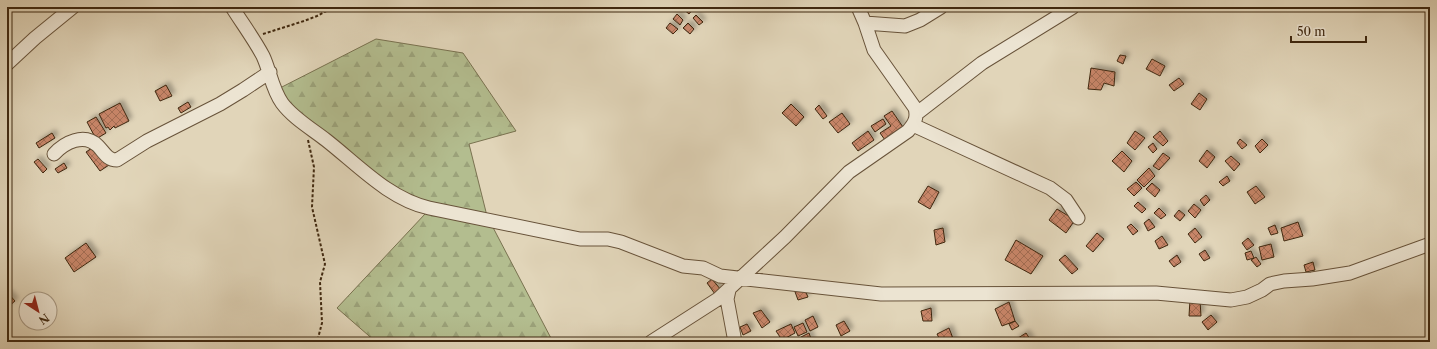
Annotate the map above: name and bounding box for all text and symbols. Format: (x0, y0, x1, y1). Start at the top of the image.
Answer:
scale bar (1291, 18, 1366, 44)
text: 50 m (1297, 24, 1326, 39)
north arrow (18, 291, 58, 331)
text: N (36, 311, 52, 328)

